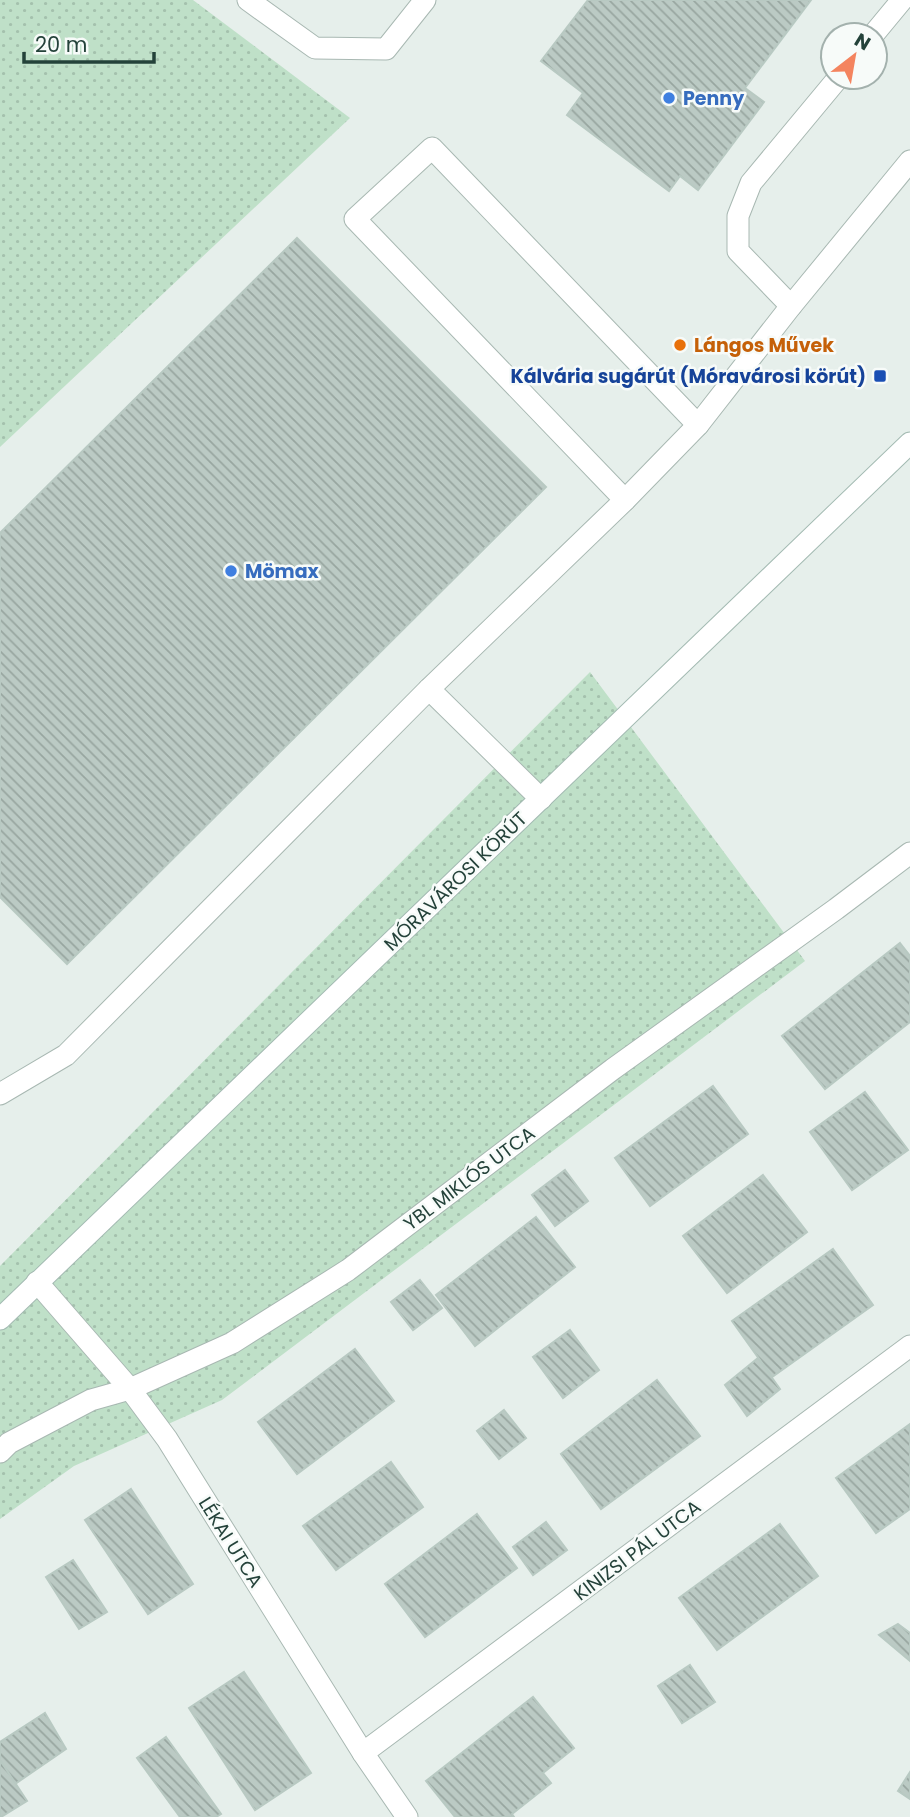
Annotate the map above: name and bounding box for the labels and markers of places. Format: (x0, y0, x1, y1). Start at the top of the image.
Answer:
place label: Penny (683, 85, 745, 112)
marker: Penny (661, 90, 677, 106)
place label: Lángos Művek (694, 332, 834, 359)
marker: Lángos Művek (672, 337, 688, 353)
place label: Kálvária sugárút (Móravárosi körút) (510, 363, 866, 390)
marker: Kálvária sugárút (Móravárosi körút) (872, 368, 888, 384)
place label: Mömax (245, 558, 320, 585)
marker: Mömax (223, 563, 239, 579)

